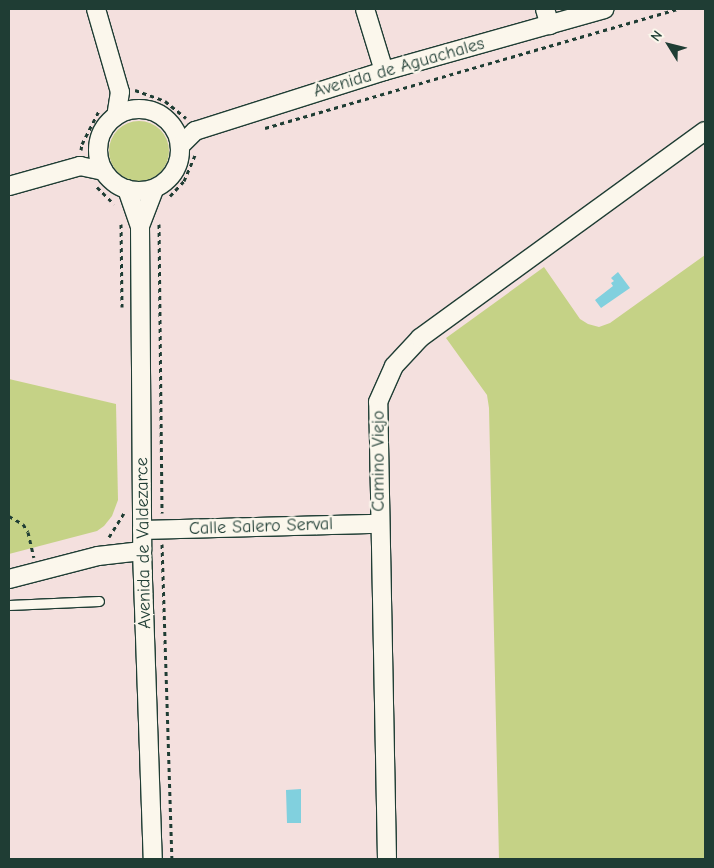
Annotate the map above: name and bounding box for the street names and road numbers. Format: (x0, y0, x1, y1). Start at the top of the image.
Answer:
street label: Avenida de Aguachales (311, 33, 487, 103)
street label: Camino Viejo (368, 410, 390, 512)
street label: Avenida de Valdezarce (132, 457, 156, 629)
street label: Calle Salero Serval (189, 514, 333, 540)

